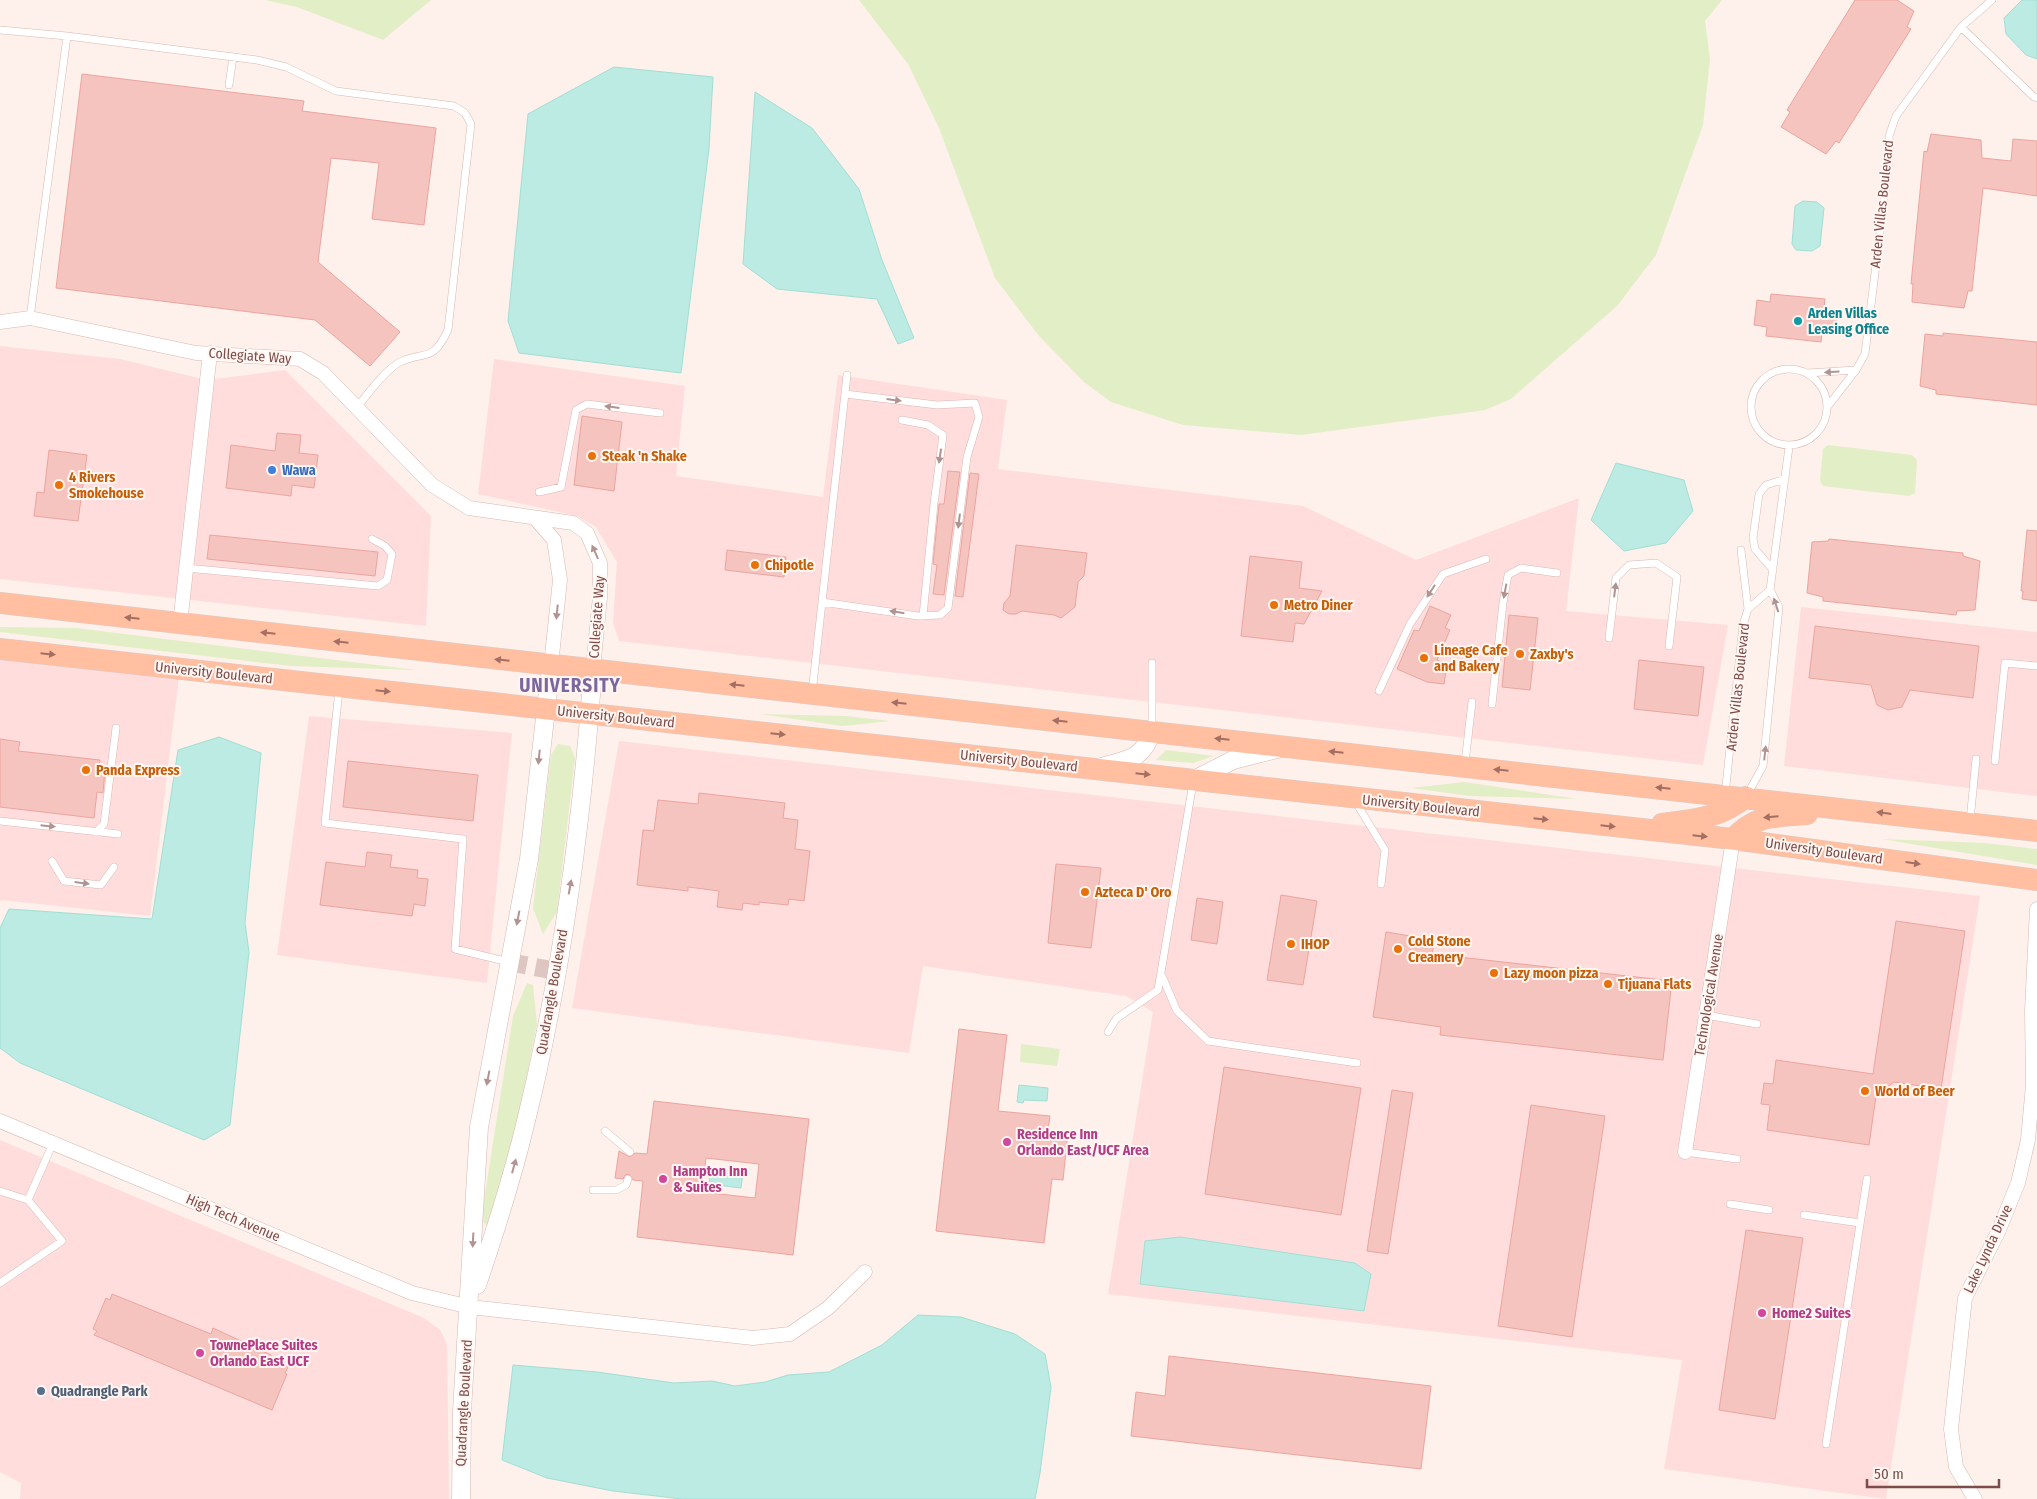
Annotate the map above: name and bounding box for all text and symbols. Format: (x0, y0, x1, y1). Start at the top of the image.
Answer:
street label: Arden Villas Boulevard (1867, 139, 1897, 269)
place label: Arden Villas Leasing Office (1807, 305, 1889, 338)
marker: Arden Villas Leasing Office (1792, 315, 1804, 327)
street label: Collegiate Way (208, 345, 293, 367)
one-way arrow (1823, 368, 1839, 376)
one-way arrow (886, 396, 902, 404)
one-way arrow (603, 403, 619, 411)
place label: Steak 'n Shake (602, 448, 687, 465)
one-way arrow (936, 448, 944, 464)
marker: Steak 'n Shake (586, 450, 598, 462)
place label: Wawa (282, 462, 316, 479)
marker: Wawa (266, 464, 278, 476)
place label: 4 Rivers Smokehouse (69, 469, 144, 502)
marker: 4 Rivers Smokehouse (53, 479, 65, 491)
one-way arrow (955, 513, 963, 529)
one-way arrow (591, 545, 599, 559)
place label: Chipotle (765, 557, 814, 574)
marker: Chipotle (749, 559, 761, 571)
street label: Collegiate Way (586, 574, 608, 659)
one-way arrow (1611, 582, 1619, 598)
one-way arrow (1501, 583, 1509, 599)
one-way arrow (1426, 584, 1436, 597)
place label: Metro Diner (1284, 597, 1354, 614)
one-way arrow (1772, 597, 1780, 612)
marker: Metro Diner (1268, 599, 1280, 611)
one-way arrow (553, 604, 561, 620)
one-way arrow (889, 608, 905, 616)
one-way arrow (124, 614, 140, 622)
street label: Arden Villas Boulevard (1723, 622, 1753, 752)
one-way arrow (260, 629, 276, 637)
one-way arrow (332, 638, 348, 646)
place label: Lineage Cafe and Bakery (1434, 642, 1508, 675)
place label: Zaxby's (1530, 646, 1574, 663)
marker: Zaxby's (1514, 648, 1526, 660)
one-way arrow (41, 650, 57, 658)
marker: Lineage Cafe and Bakery (1418, 652, 1430, 664)
one-way arrow (494, 655, 510, 663)
street label: University Boulevard (154, 658, 274, 688)
district label: UNIVERSITY (519, 674, 621, 697)
one-way arrow (729, 681, 745, 689)
one-way arrow (375, 688, 391, 696)
one-way arrow (890, 699, 906, 707)
street label: University Boulevard (556, 702, 676, 732)
one-way arrow (1052, 717, 1068, 725)
one-way arrow (770, 730, 786, 738)
one-way arrow (1213, 735, 1229, 743)
one-way arrow (1761, 745, 1769, 761)
street label: University Boulevard (959, 746, 1079, 776)
one-way arrow (1327, 748, 1343, 756)
one-way arrow (535, 750, 543, 766)
place label: Panda Express (96, 762, 180, 779)
marker: Panda Express (80, 764, 92, 776)
one-way arrow (1493, 766, 1509, 774)
one-way arrow (1135, 770, 1151, 778)
one-way arrow (1655, 784, 1671, 792)
street label: University Boulevard (1361, 791, 1481, 821)
one-way arrow (1876, 809, 1892, 817)
one-way arrow (1762, 813, 1778, 821)
one-way arrow (1533, 815, 1549, 823)
one-way arrow (41, 822, 57, 830)
one-way arrow (1600, 822, 1616, 830)
one-way arrow (1692, 832, 1708, 840)
street label: University Boulevard (1764, 834, 1884, 868)
one-way arrow (1905, 860, 1921, 868)
one-way arrow (74, 879, 90, 887)
one-way arrow (567, 879, 575, 895)
place label: Azteca D' Oro (1094, 884, 1172, 901)
marker: Azteca D' Oro (1079, 886, 1091, 898)
one-way arrow (513, 911, 521, 927)
street label: Quadrangle Boulevard (533, 928, 571, 1056)
place label: Cold Stone Creamery (1408, 933, 1471, 966)
street label: Technological Avenue (1691, 933, 1727, 1057)
place label: IHOP (1301, 936, 1330, 953)
marker: IHOP (1285, 938, 1297, 950)
marker: Cold Stone Creamery (1392, 943, 1404, 955)
place label: Lazy moon pizza (1504, 965, 1598, 982)
marker: Lazy moon pizza (1488, 967, 1500, 979)
place label: Tijuana Flats (1618, 976, 1691, 993)
marker: Tijuana Flats (1602, 978, 1614, 990)
one-way arrow (483, 1071, 491, 1087)
place label: World of Beer (1875, 1083, 1956, 1100)
marker: World of Beer (1859, 1085, 1871, 1097)
place label: Residence Inn Orlando East/UCF Area (1017, 1126, 1149, 1159)
marker: Residence Inn Orlando East/UCF Area (1001, 1136, 1013, 1148)
one-way arrow (510, 1159, 518, 1174)
place label: Hampton Inn & Suites (673, 1163, 748, 1196)
marker: Hampton Inn & Suites (657, 1173, 669, 1185)
street label: High Tech Avenue (183, 1191, 283, 1246)
street label: Lake Lynda Drive (1960, 1202, 2016, 1296)
one-way arrow (469, 1232, 477, 1248)
place label: Home2 Suites (1772, 1305, 1851, 1322)
marker: Home2 Suites (1756, 1307, 1768, 1319)
place label: TownePlace Suites Orlando East UCF (210, 1337, 318, 1370)
street label: Quadrangle Boulevard (452, 1339, 476, 1467)
marker: TownePlace Suites Orlando East UCF (194, 1347, 206, 1359)
place label: Quadrangle Park (51, 1383, 148, 1400)
marker: Quadrangle Park (35, 1385, 47, 1397)
scale bar (1867, 1456, 2000, 1488)
text: 50 m (1874, 1465, 1904, 1483)

